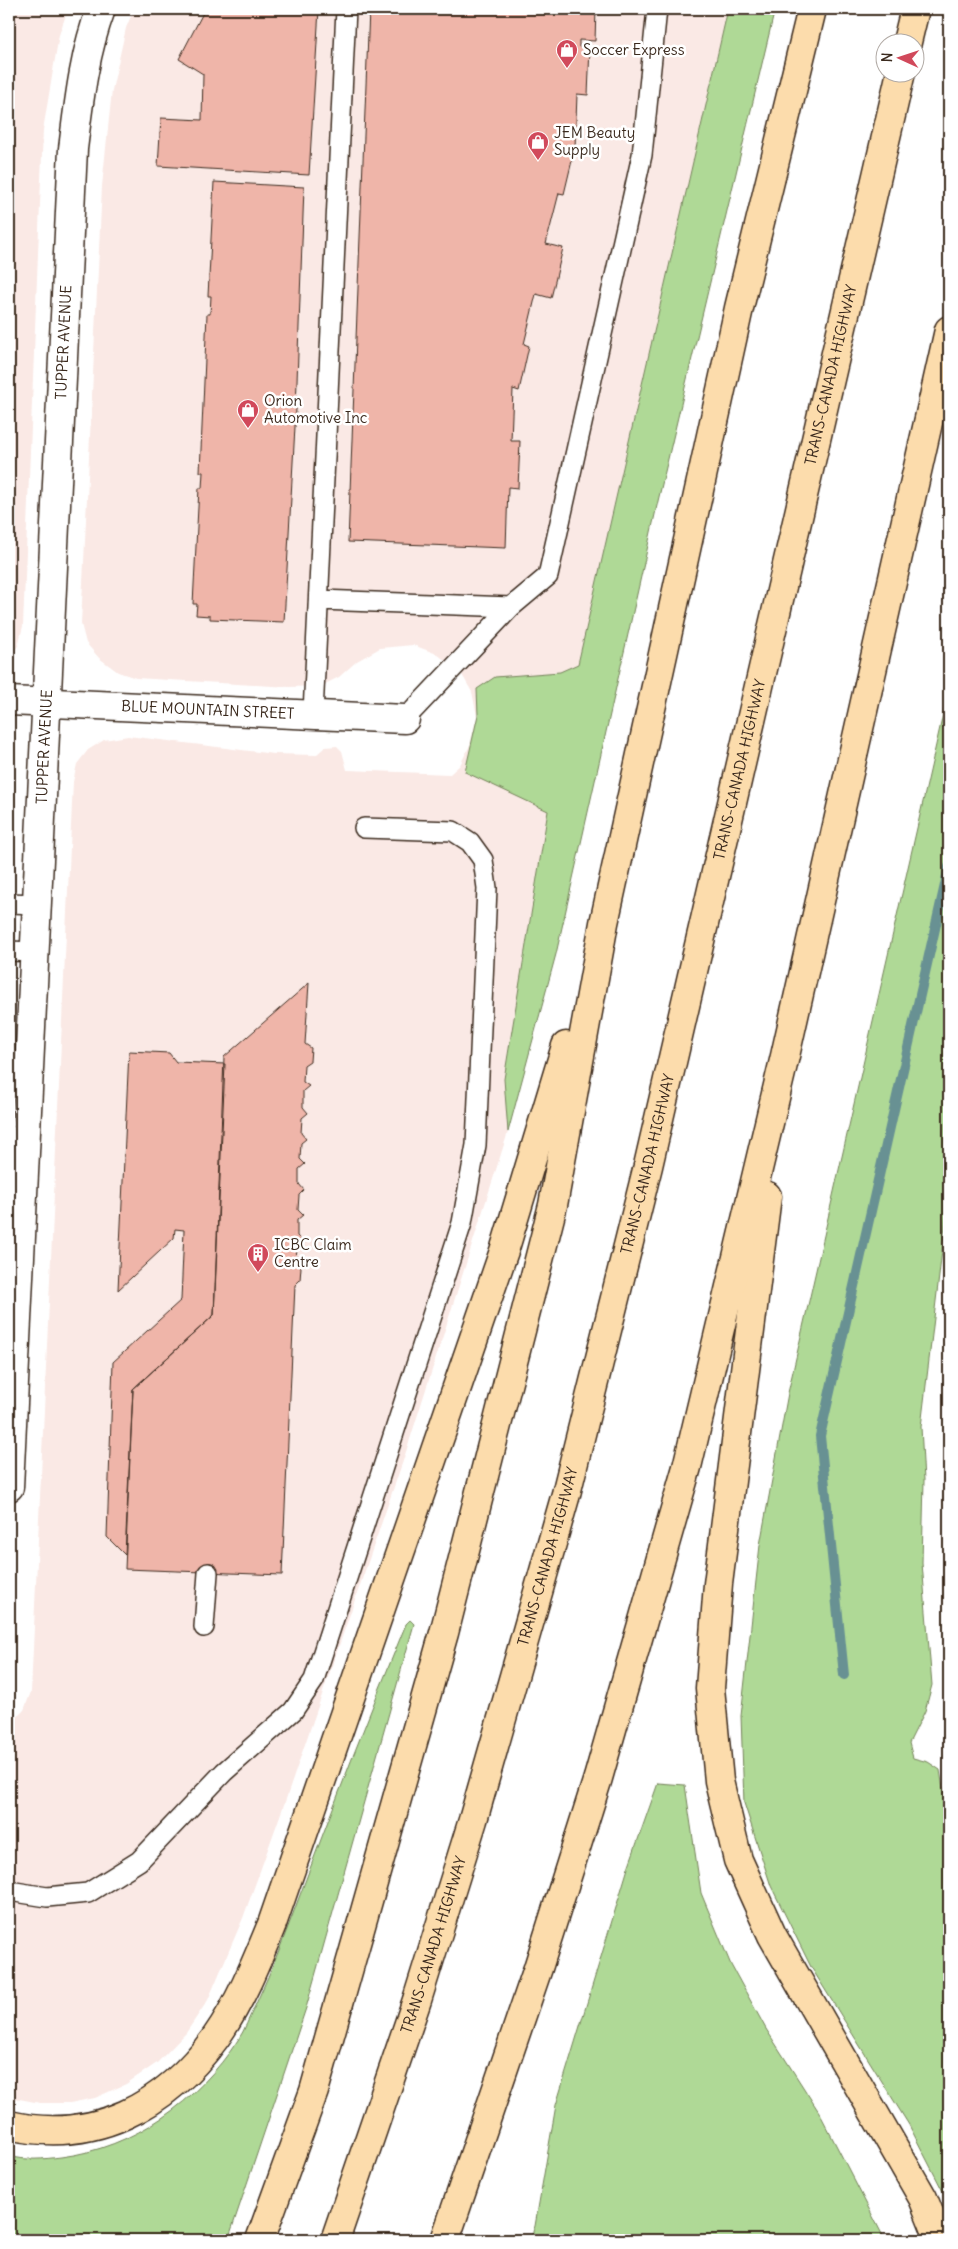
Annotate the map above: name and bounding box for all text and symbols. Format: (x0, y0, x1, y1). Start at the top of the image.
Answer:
north arrow (876, 32, 926, 82)
shop icon: Soccer Express (555, 38, 579, 69)
place label: Soccer Express (583, 40, 685, 59)
text: N (878, 52, 896, 63)
place label: JEM Beauty Supply (554, 123, 635, 159)
shop icon: JEM Beauty Supply (526, 130, 550, 161)
street label: TRANS-CANADA HIGHWAY (800, 282, 861, 467)
street label: TUPPER AVENUE (51, 284, 75, 400)
place label: Orion Automotive Inc (264, 391, 368, 427)
shop icon: Orion Automotive Inc (236, 398, 260, 429)
street label: TRANS-CANADA HIGHWAY (709, 677, 769, 862)
street label: TUPPER AVENUE (32, 689, 56, 805)
street label: BLUE MOUNTAIN STREET (121, 696, 295, 723)
street label: TRANS-CANADA HIGHWAY (616, 1071, 678, 1256)
place label: ICBC Claim Centre (274, 1235, 352, 1271)
building icon: ICBC Claim Centre (246, 1242, 270, 1273)
street label: TRANS-CANADA HIGHWAY (513, 1464, 582, 1648)
street label: TRANS-CANADA HIGHWAY (396, 1853, 470, 2036)

